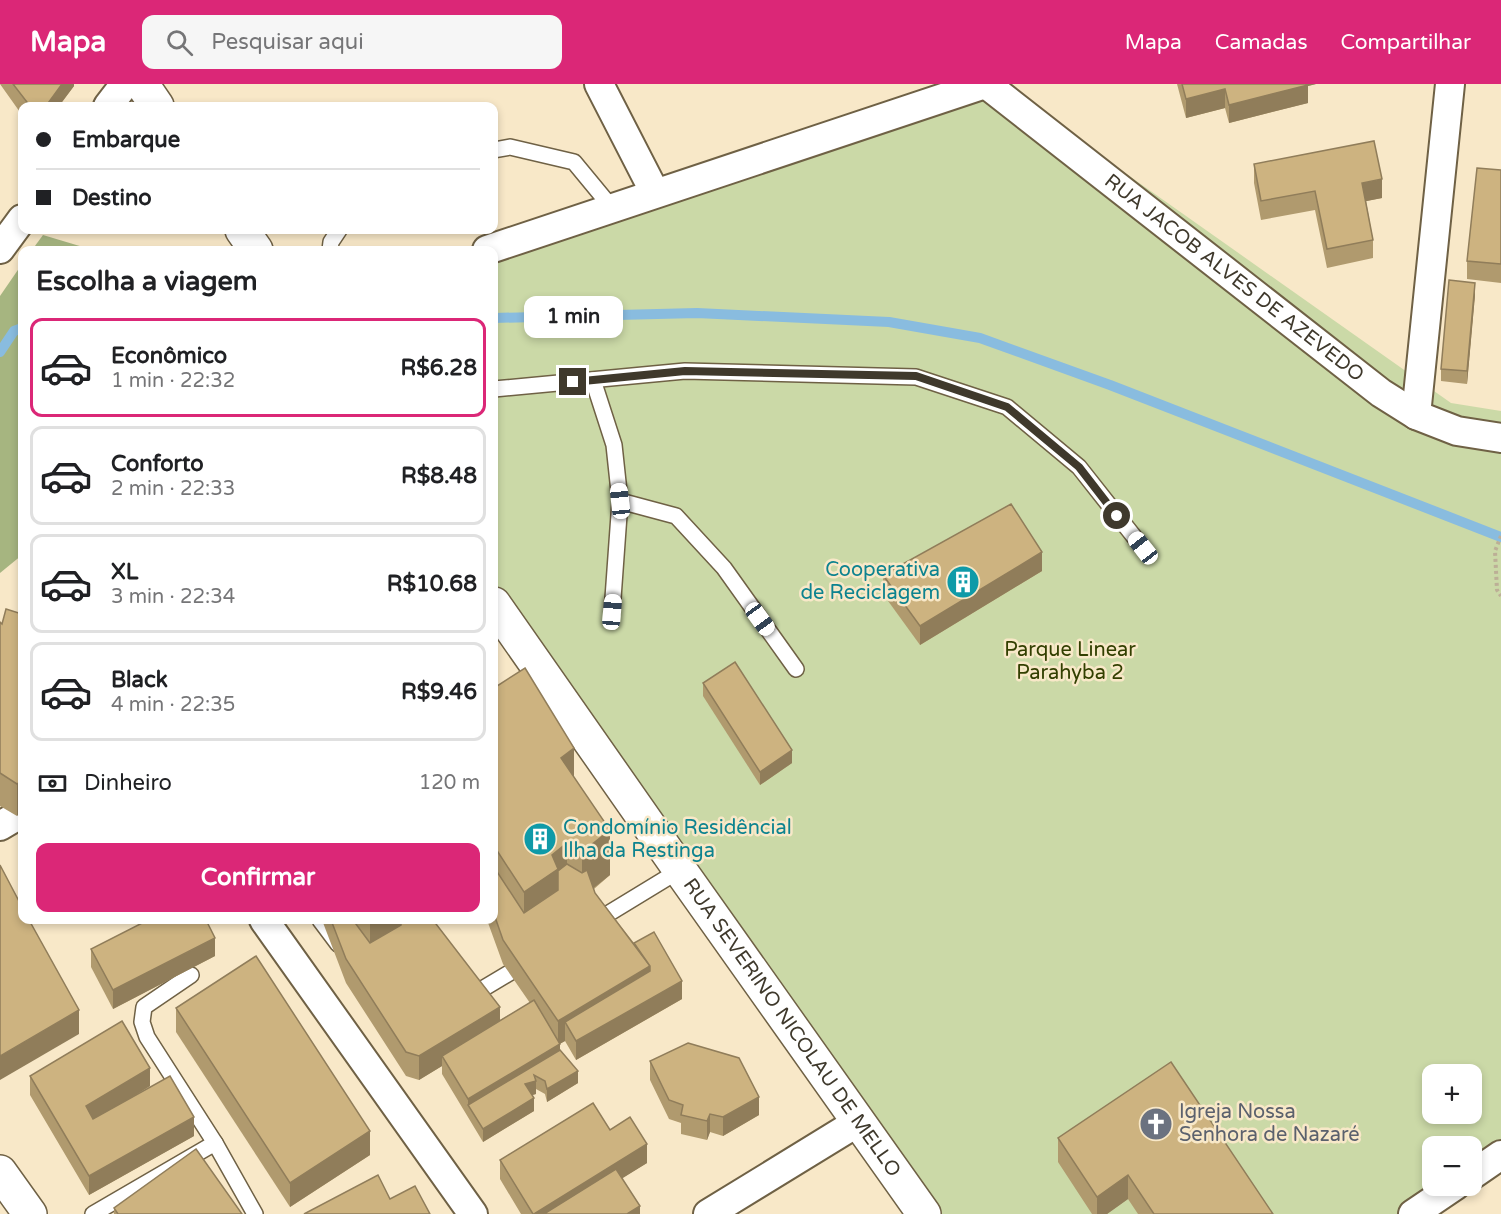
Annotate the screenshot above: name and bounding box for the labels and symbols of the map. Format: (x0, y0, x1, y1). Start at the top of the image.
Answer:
street label: RUA JACOB ALVES DE AZEVEDO (1100, 169, 1369, 387)
callout: 1 min (524, 295, 622, 337)
route end (559, 368, 586, 395)
car (609, 482, 631, 520)
route start (1103, 502, 1130, 529)
car (1125, 528, 1161, 568)
place label: Cooperativa de Reciclagem (800, 558, 940, 605)
building icon: Cooperativa de Reciclagem (945, 564, 981, 600)
car (601, 593, 623, 631)
car (742, 599, 778, 639)
park label: Parque Linear Parahyba 2 (1004, 638, 1136, 685)
place label: Condomínio Residêncial Ilha da Restinga (563, 816, 792, 863)
building icon: Condomínio Residêncial Ilha da Restinga (522, 821, 558, 857)
street label: RUA SEVERINO NICOLAU DE MELLO (678, 874, 906, 1182)
place label: Igreja Nossa Senhora de Nazaré (1179, 1100, 1360, 1147)
church icon: Igreja Nossa Senhora de Nazaré (1138, 1106, 1174, 1142)

